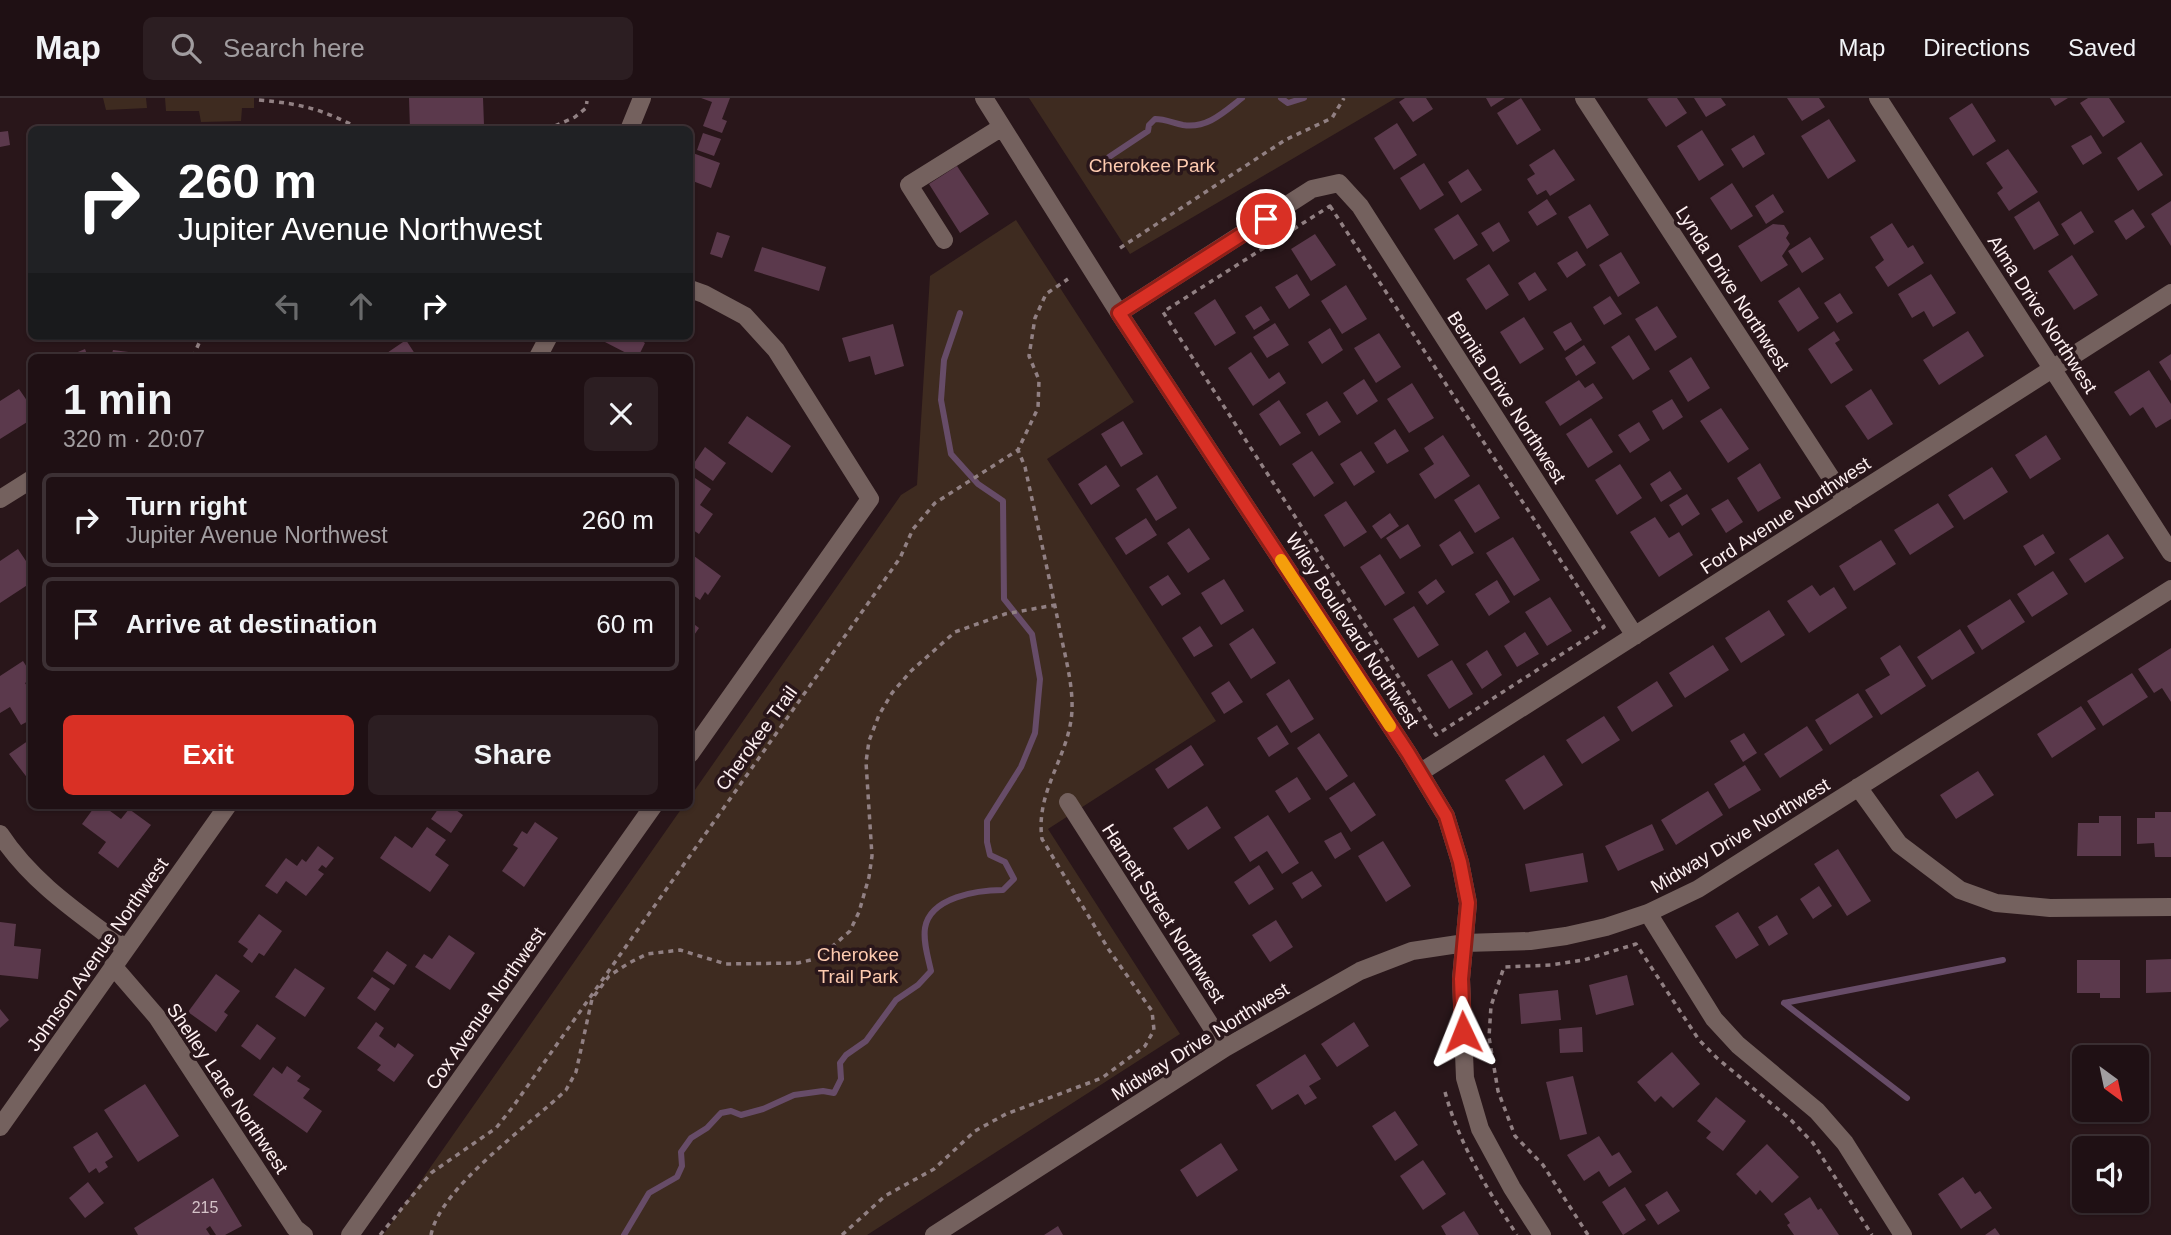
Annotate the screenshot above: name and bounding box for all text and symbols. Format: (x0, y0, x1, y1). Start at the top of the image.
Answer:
search box (143, 17, 633, 80)
text: Map (35, 29, 101, 66)
icon: search (167, 29, 205, 67)
text: Search here (223, 33, 365, 63)
text: Map (1839, 34, 1885, 61)
text: Directions (1923, 34, 2030, 61)
text: Saved (2068, 34, 2136, 61)
icon: right (63, 154, 154, 245)
text: 260 m (178, 154, 317, 208)
park label: Cherokee Park (1089, 155, 1216, 176)
pin (1236, 189, 1296, 249)
icon: arrive (1247, 200, 1285, 238)
street label: Lynda Drive Northwest (1672, 202, 1794, 375)
text: Jupiter Avenue Northwest (178, 211, 542, 247)
street label: Alma Drive Northwest (1984, 232, 2102, 398)
icon: left (269, 287, 307, 325)
icon: ahead (342, 287, 380, 325)
icon: right (415, 287, 453, 325)
street label: Bernita Drive Northwest (1443, 307, 1570, 488)
text: 1 min (63, 376, 173, 423)
button: close (584, 377, 658, 451)
text: 320 m · 20:07 (63, 426, 205, 452)
street label: Ford Avenue Northwest (1696, 452, 1875, 578)
text: Turn right (126, 491, 247, 521)
icon: right (67, 501, 105, 539)
text: 260 m (582, 505, 654, 535)
text: Jupiter Avenue Northwest (126, 522, 388, 548)
street label: Wiley Boulevard Northwest (1282, 529, 1424, 732)
icon: arrive (67, 605, 105, 643)
text: Arrive at destination (126, 609, 377, 639)
text: 60 m (596, 609, 654, 639)
street label: Cherokee Trail (712, 682, 801, 794)
button: Exit (63, 715, 354, 795)
button: Share (368, 715, 658, 795)
street label: Midway Drive Northwest (1647, 773, 1834, 897)
street label: Harnett Street Northwest (1098, 820, 1230, 1007)
street label: Johnson Avenue Northwest (23, 853, 173, 1055)
street label: Cox Avenue Northwest (421, 923, 550, 1093)
park label: Cherokee Trail Park (817, 944, 899, 987)
street label: Midway Drive Northwest (1108, 978, 1293, 1105)
position arrow (1426, 995, 1500, 1069)
street label: Shelley Lane Northwest (163, 999, 293, 1178)
north arrow (2072, 1045, 2149, 1122)
map controls (2072, 1045, 2149, 1213)
button: sound (2072, 1136, 2149, 1213)
house number: 215 (192, 1199, 218, 1216)

